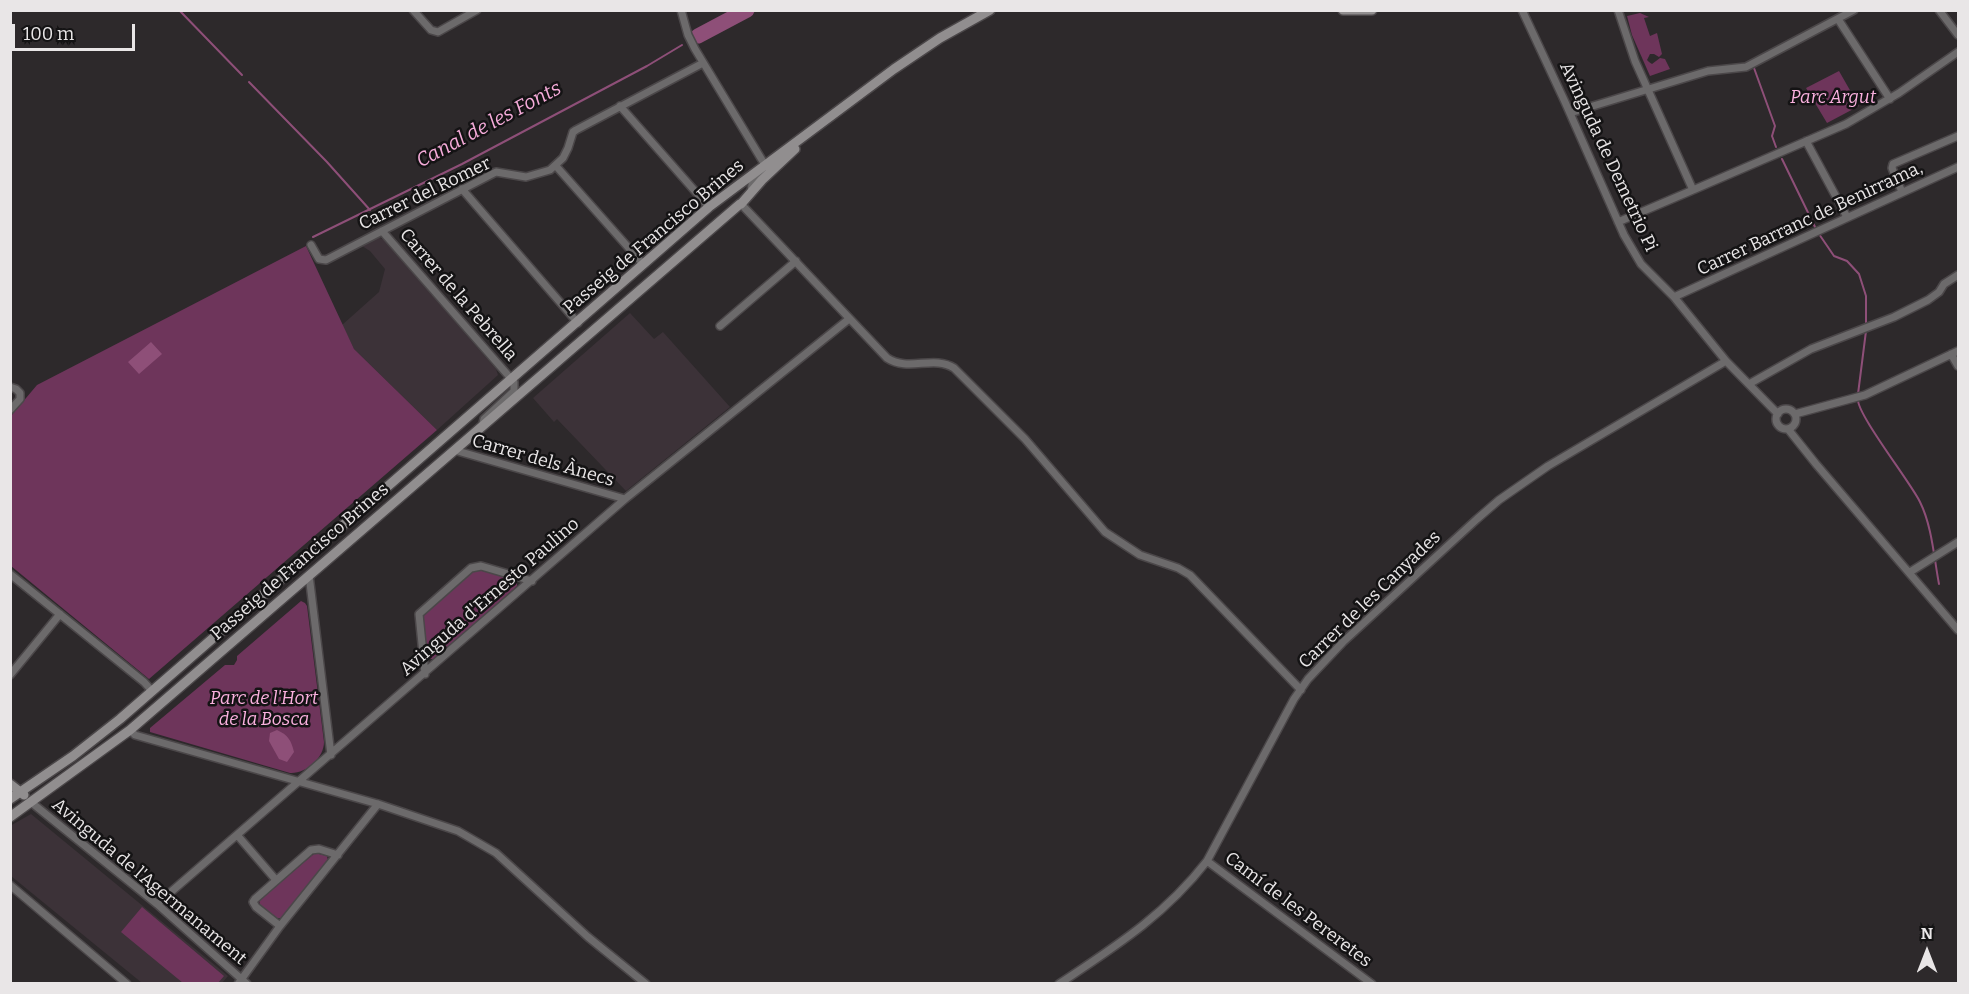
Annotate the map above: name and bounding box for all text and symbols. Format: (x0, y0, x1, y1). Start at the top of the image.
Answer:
scale bar (15, 12, 138, 50)
text: 100 m (23, 23, 74, 45)
street label: Avinguda de Demetrio Pi (1555, 59, 1661, 255)
water label: Canal de les Fonts (412, 77, 566, 173)
park label: Parc Argut (1790, 87, 1876, 109)
street label: Carrer del Romer (356, 153, 494, 235)
street label: Passeig de Francisco Brines (559, 155, 749, 319)
street label: Carrer Barranc de Benirrama, (1694, 157, 1926, 281)
street label: Carrer de la Pebrella (395, 224, 521, 366)
street label: Carrer dels Ànecs (469, 430, 617, 492)
street label: Passeig de Francisco Brines (207, 479, 393, 645)
street label: Avinguda d'Ernesto Paulino (396, 513, 584, 681)
street label: Carrer de les Canyades (1294, 527, 1446, 673)
park label: Parc de l'Hort de la Bosca (210, 688, 318, 730)
street label: Avinguda de l'Agermanament (47, 794, 251, 970)
street label: Camí de les Pereretes (1220, 848, 1376, 972)
north arrow (1897, 922, 1957, 982)
text: N (1921, 924, 1933, 943)

